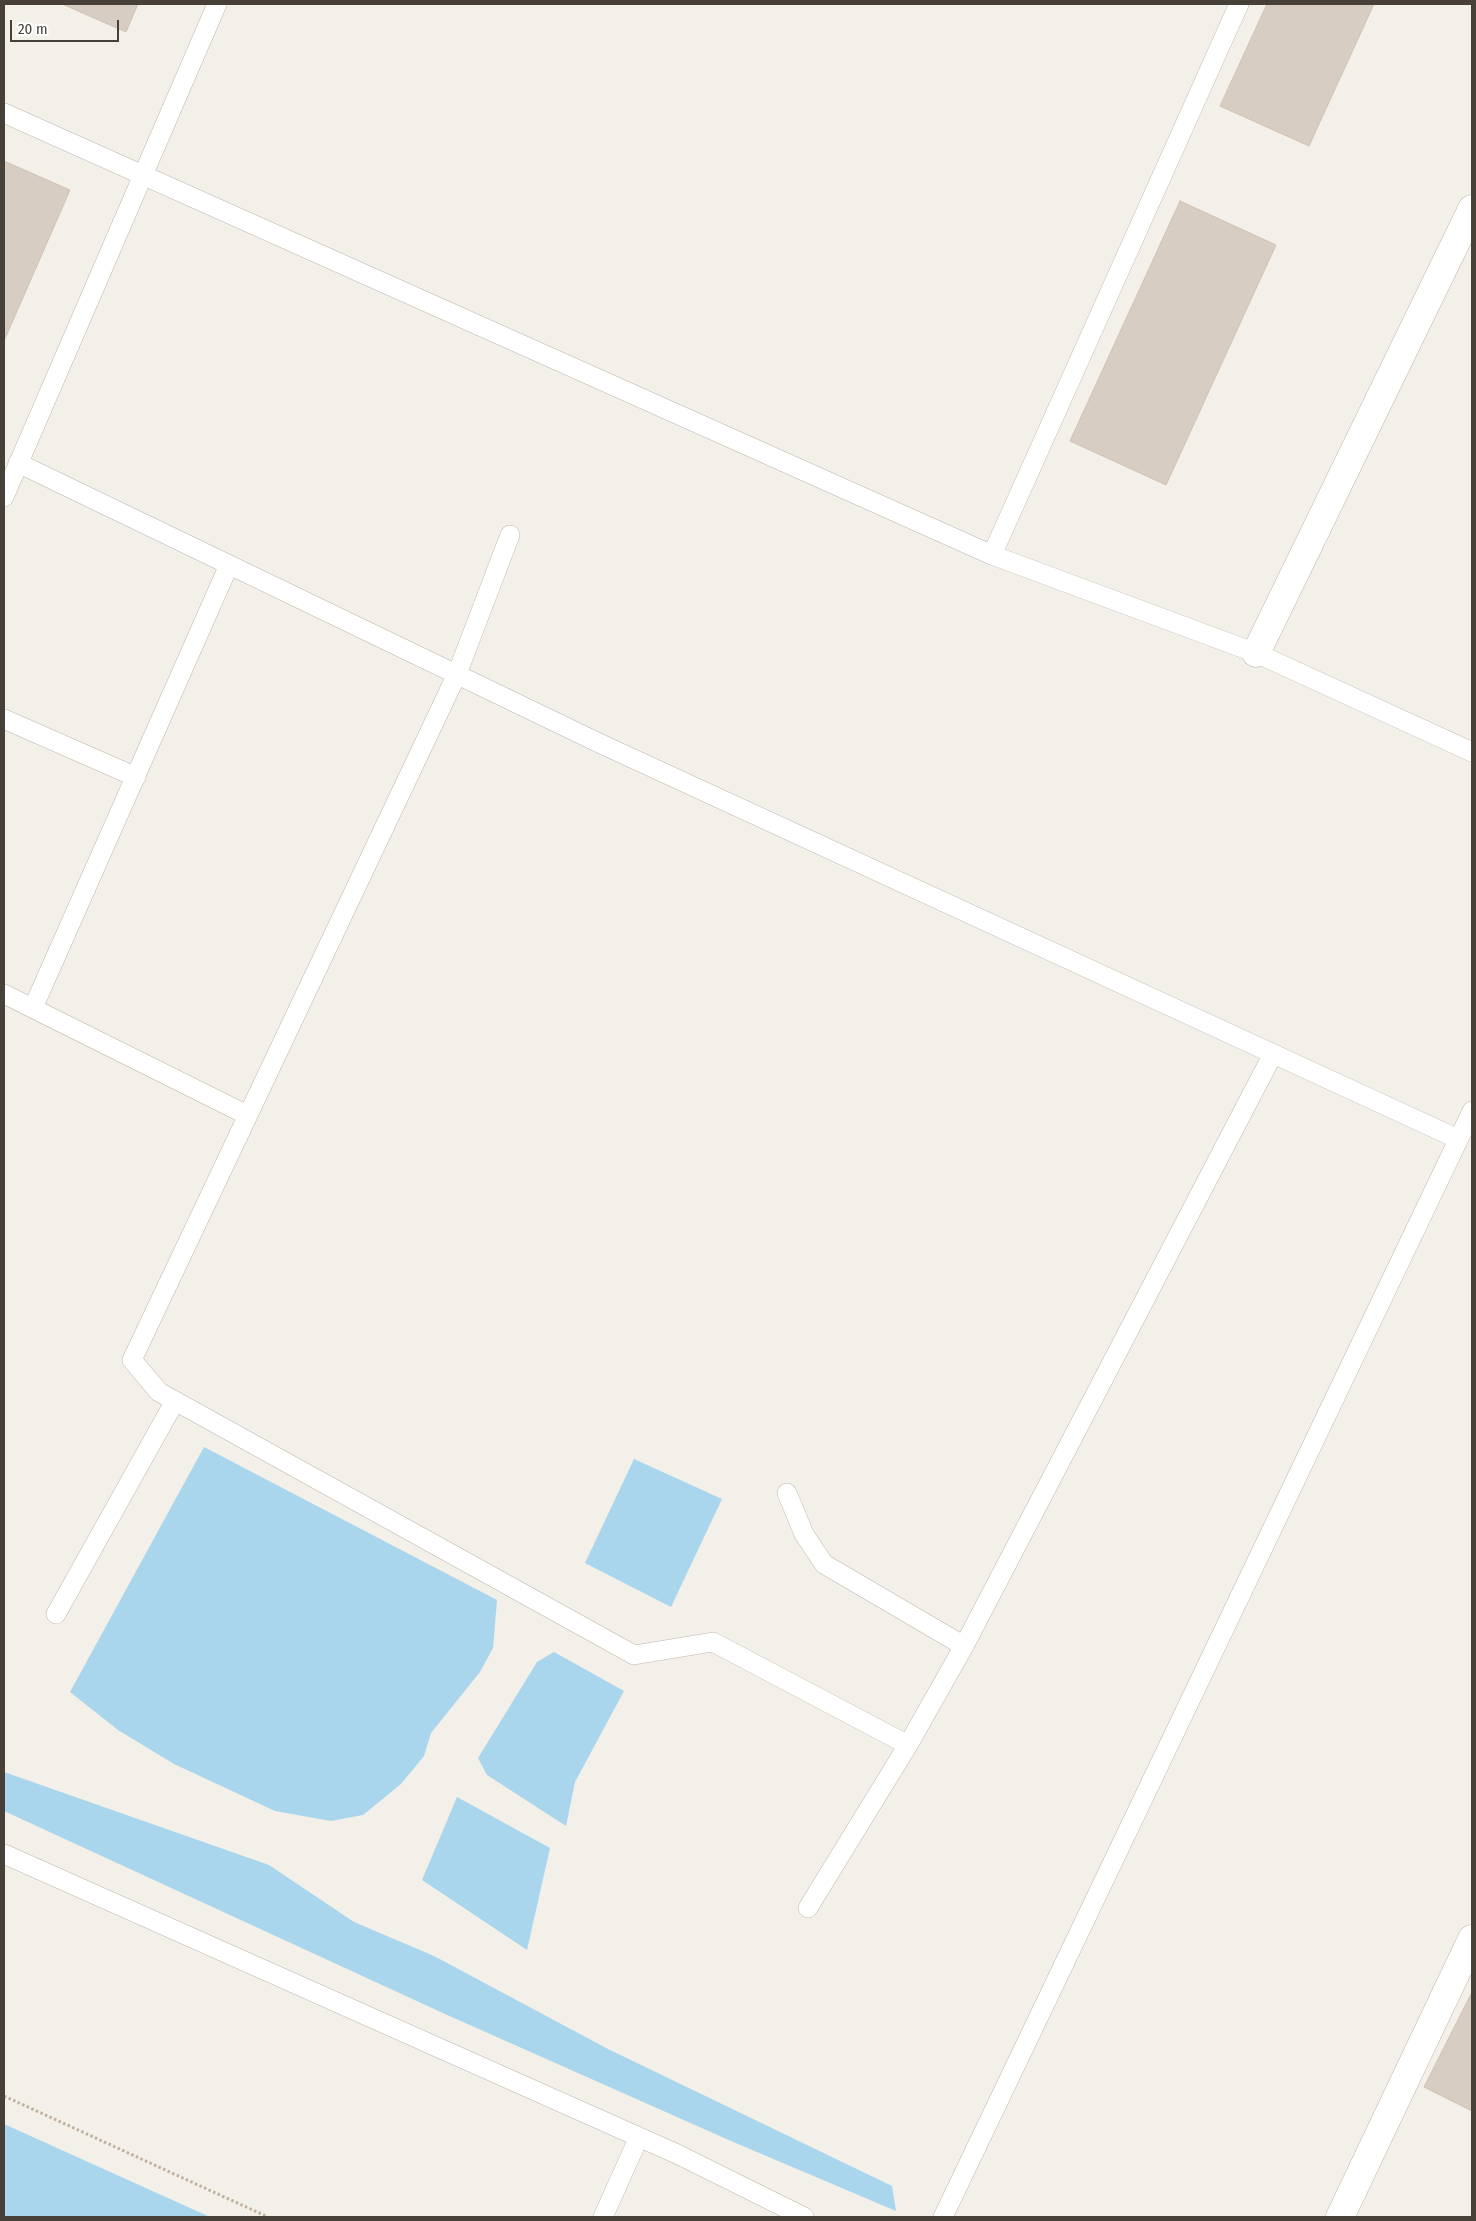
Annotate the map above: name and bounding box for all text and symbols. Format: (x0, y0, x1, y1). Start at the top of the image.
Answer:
scale bar (12, 10, 121, 42)
text: 20 m (18, 20, 48, 38)

